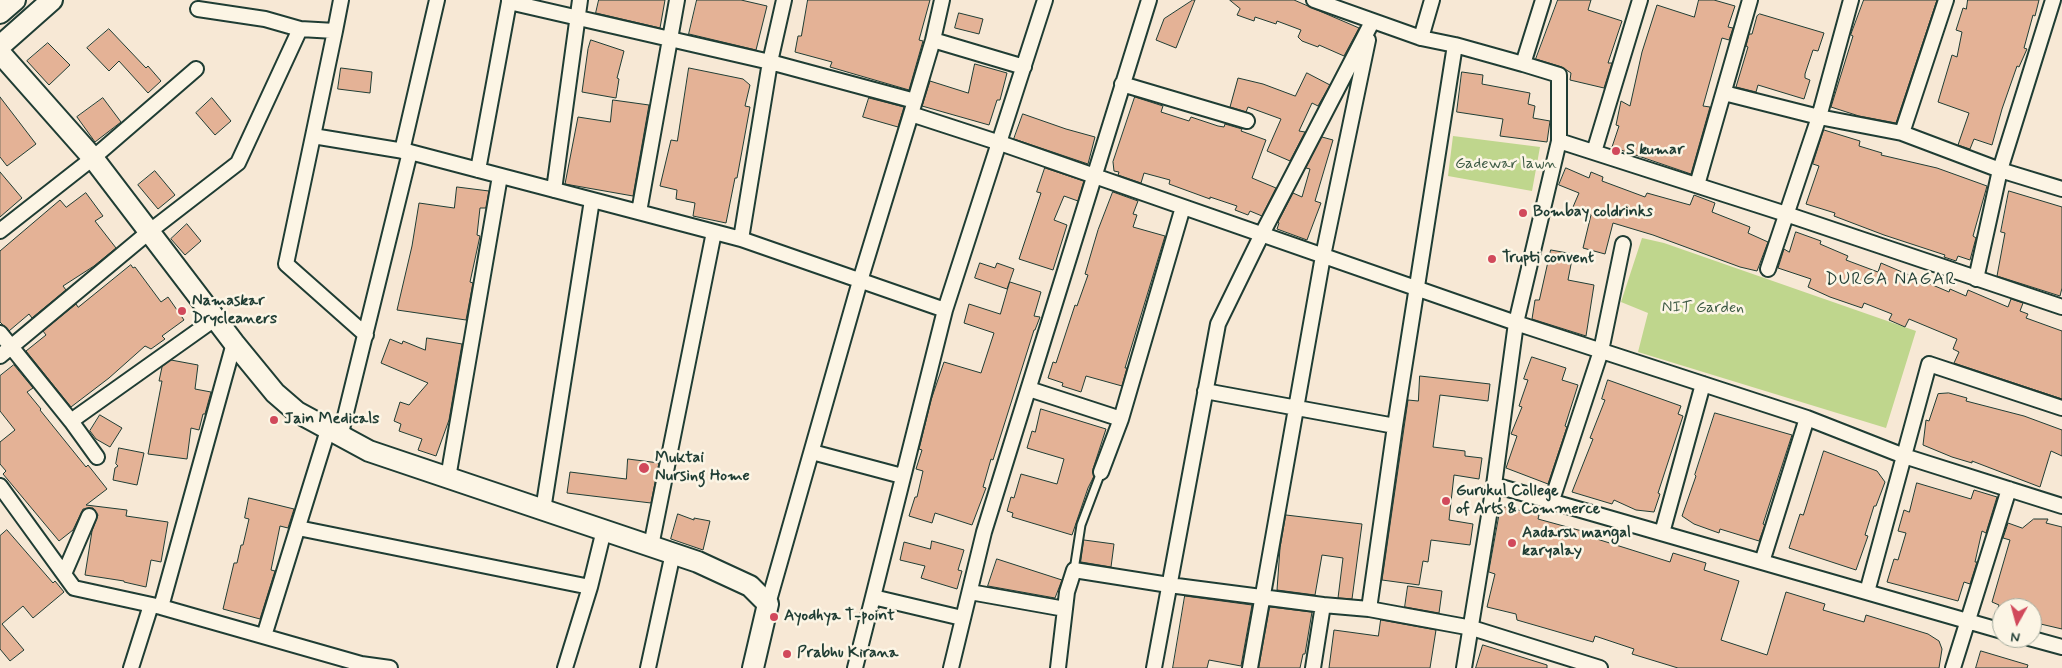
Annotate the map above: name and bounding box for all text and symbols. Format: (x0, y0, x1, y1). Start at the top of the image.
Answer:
place label: S kumar (1626, 141, 1684, 161)
marker: S kumar (1610, 145, 1622, 157)
park label: Gadewar lawn (1455, 155, 1557, 175)
place label: Bombay coldrinks (1533, 203, 1653, 223)
marker: Bombay coldrinks (1517, 207, 1529, 219)
place label: Trupti convent (1502, 249, 1594, 269)
marker: Trupti convent (1486, 253, 1498, 265)
district label: DURGA NAGAR (1823, 269, 1959, 291)
place label: Namaskar Drycleaners (192, 292, 277, 330)
park label: NIT Garden (1662, 299, 1744, 319)
marker: Namaskar Drycleaners (176, 305, 188, 317)
place label: Jain Medicals (284, 410, 379, 430)
marker: Jain Medicals (268, 414, 280, 426)
place label: Muktai Nursing Home (655, 449, 750, 487)
marker: Muktai Nursing Home (637, 461, 651, 475)
place label: Gurukul College of Arts & Commerce (1456, 482, 1600, 520)
marker: Gurukul College of Arts & Commerce (1440, 495, 1452, 507)
place label: Aadarsh mangal karyalay (1522, 524, 1631, 562)
marker: Aadarsh mangal karyalay (1506, 537, 1518, 549)
north arrow (1992, 598, 2042, 648)
place label: Ayodhya T-point (784, 607, 895, 627)
marker: Ayodhya T-point (768, 611, 780, 623)
text: N (2010, 627, 2021, 646)
place label: Prabhu Kirana (797, 644, 898, 664)
marker: Prabhu Kirana (781, 648, 793, 660)

